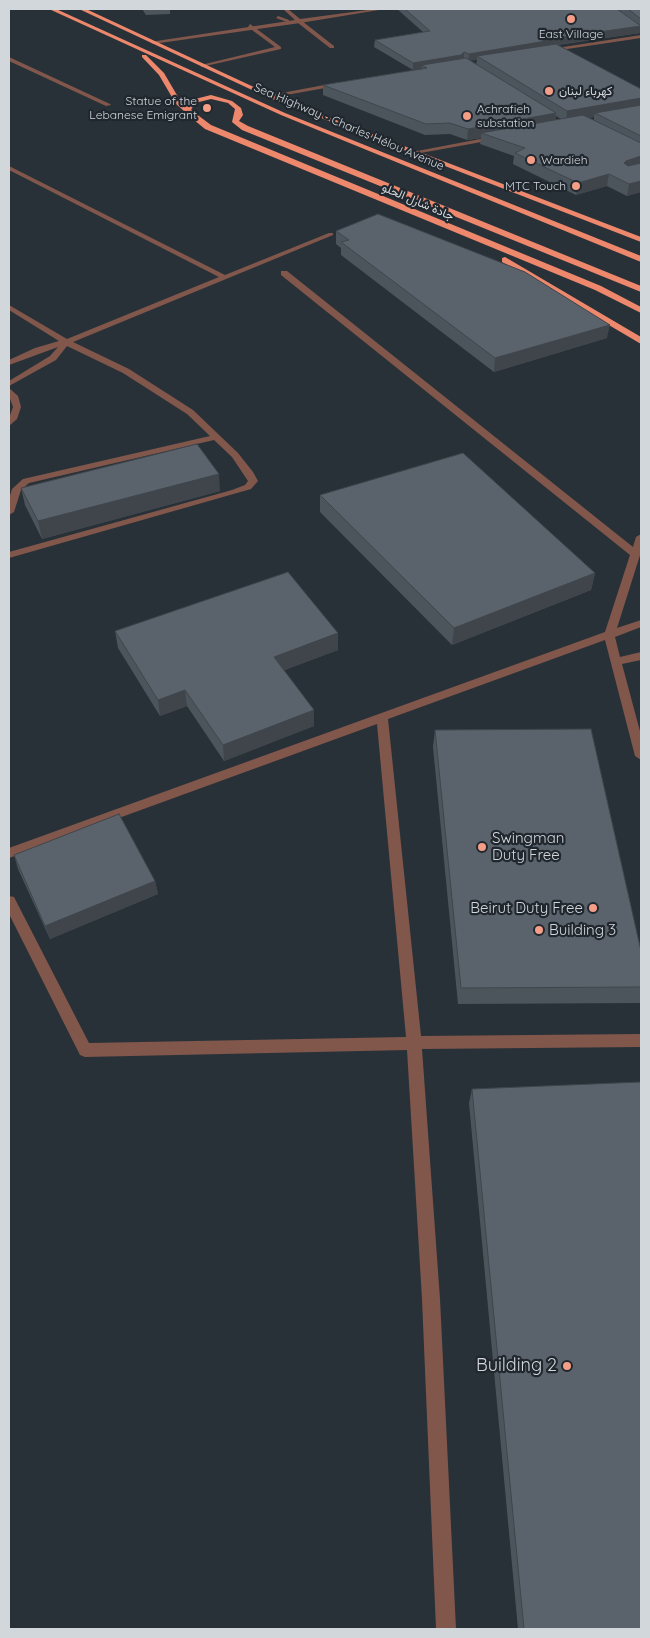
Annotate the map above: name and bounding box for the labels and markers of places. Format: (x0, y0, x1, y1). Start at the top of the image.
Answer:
marker: East Village (565, 13, 577, 25)
place label: East Village (539, 27, 603, 41)
place label: كهرباء لبنان (559, 84, 612, 98)
marker: كهرباء لبنان (543, 85, 555, 97)
place label: Statue of the Lebanese Emigrant (89, 94, 197, 122)
marker: Statue of the Lebanese Emigrant (201, 102, 213, 114)
place label: Achrafieh substation (477, 102, 535, 130)
marker: Achrafieh substation (461, 110, 473, 122)
place label: Wardieh (541, 153, 588, 167)
marker: Wardieh (525, 154, 537, 166)
place label: MTC Touch (505, 179, 566, 193)
marker: MTC Touch (570, 180, 582, 192)
place label: Swingman Duty Free (492, 829, 564, 864)
marker: Swingman Duty Free (476, 841, 488, 853)
place label: Beirut Duty Free (470, 899, 583, 917)
marker: Beirut Duty Free (587, 902, 599, 914)
place label: Building 3 (549, 921, 616, 939)
marker: Building 3 (533, 924, 545, 936)
place label: Building 2 (476, 1355, 557, 1377)
marker: Building 2 (561, 1360, 573, 1372)

